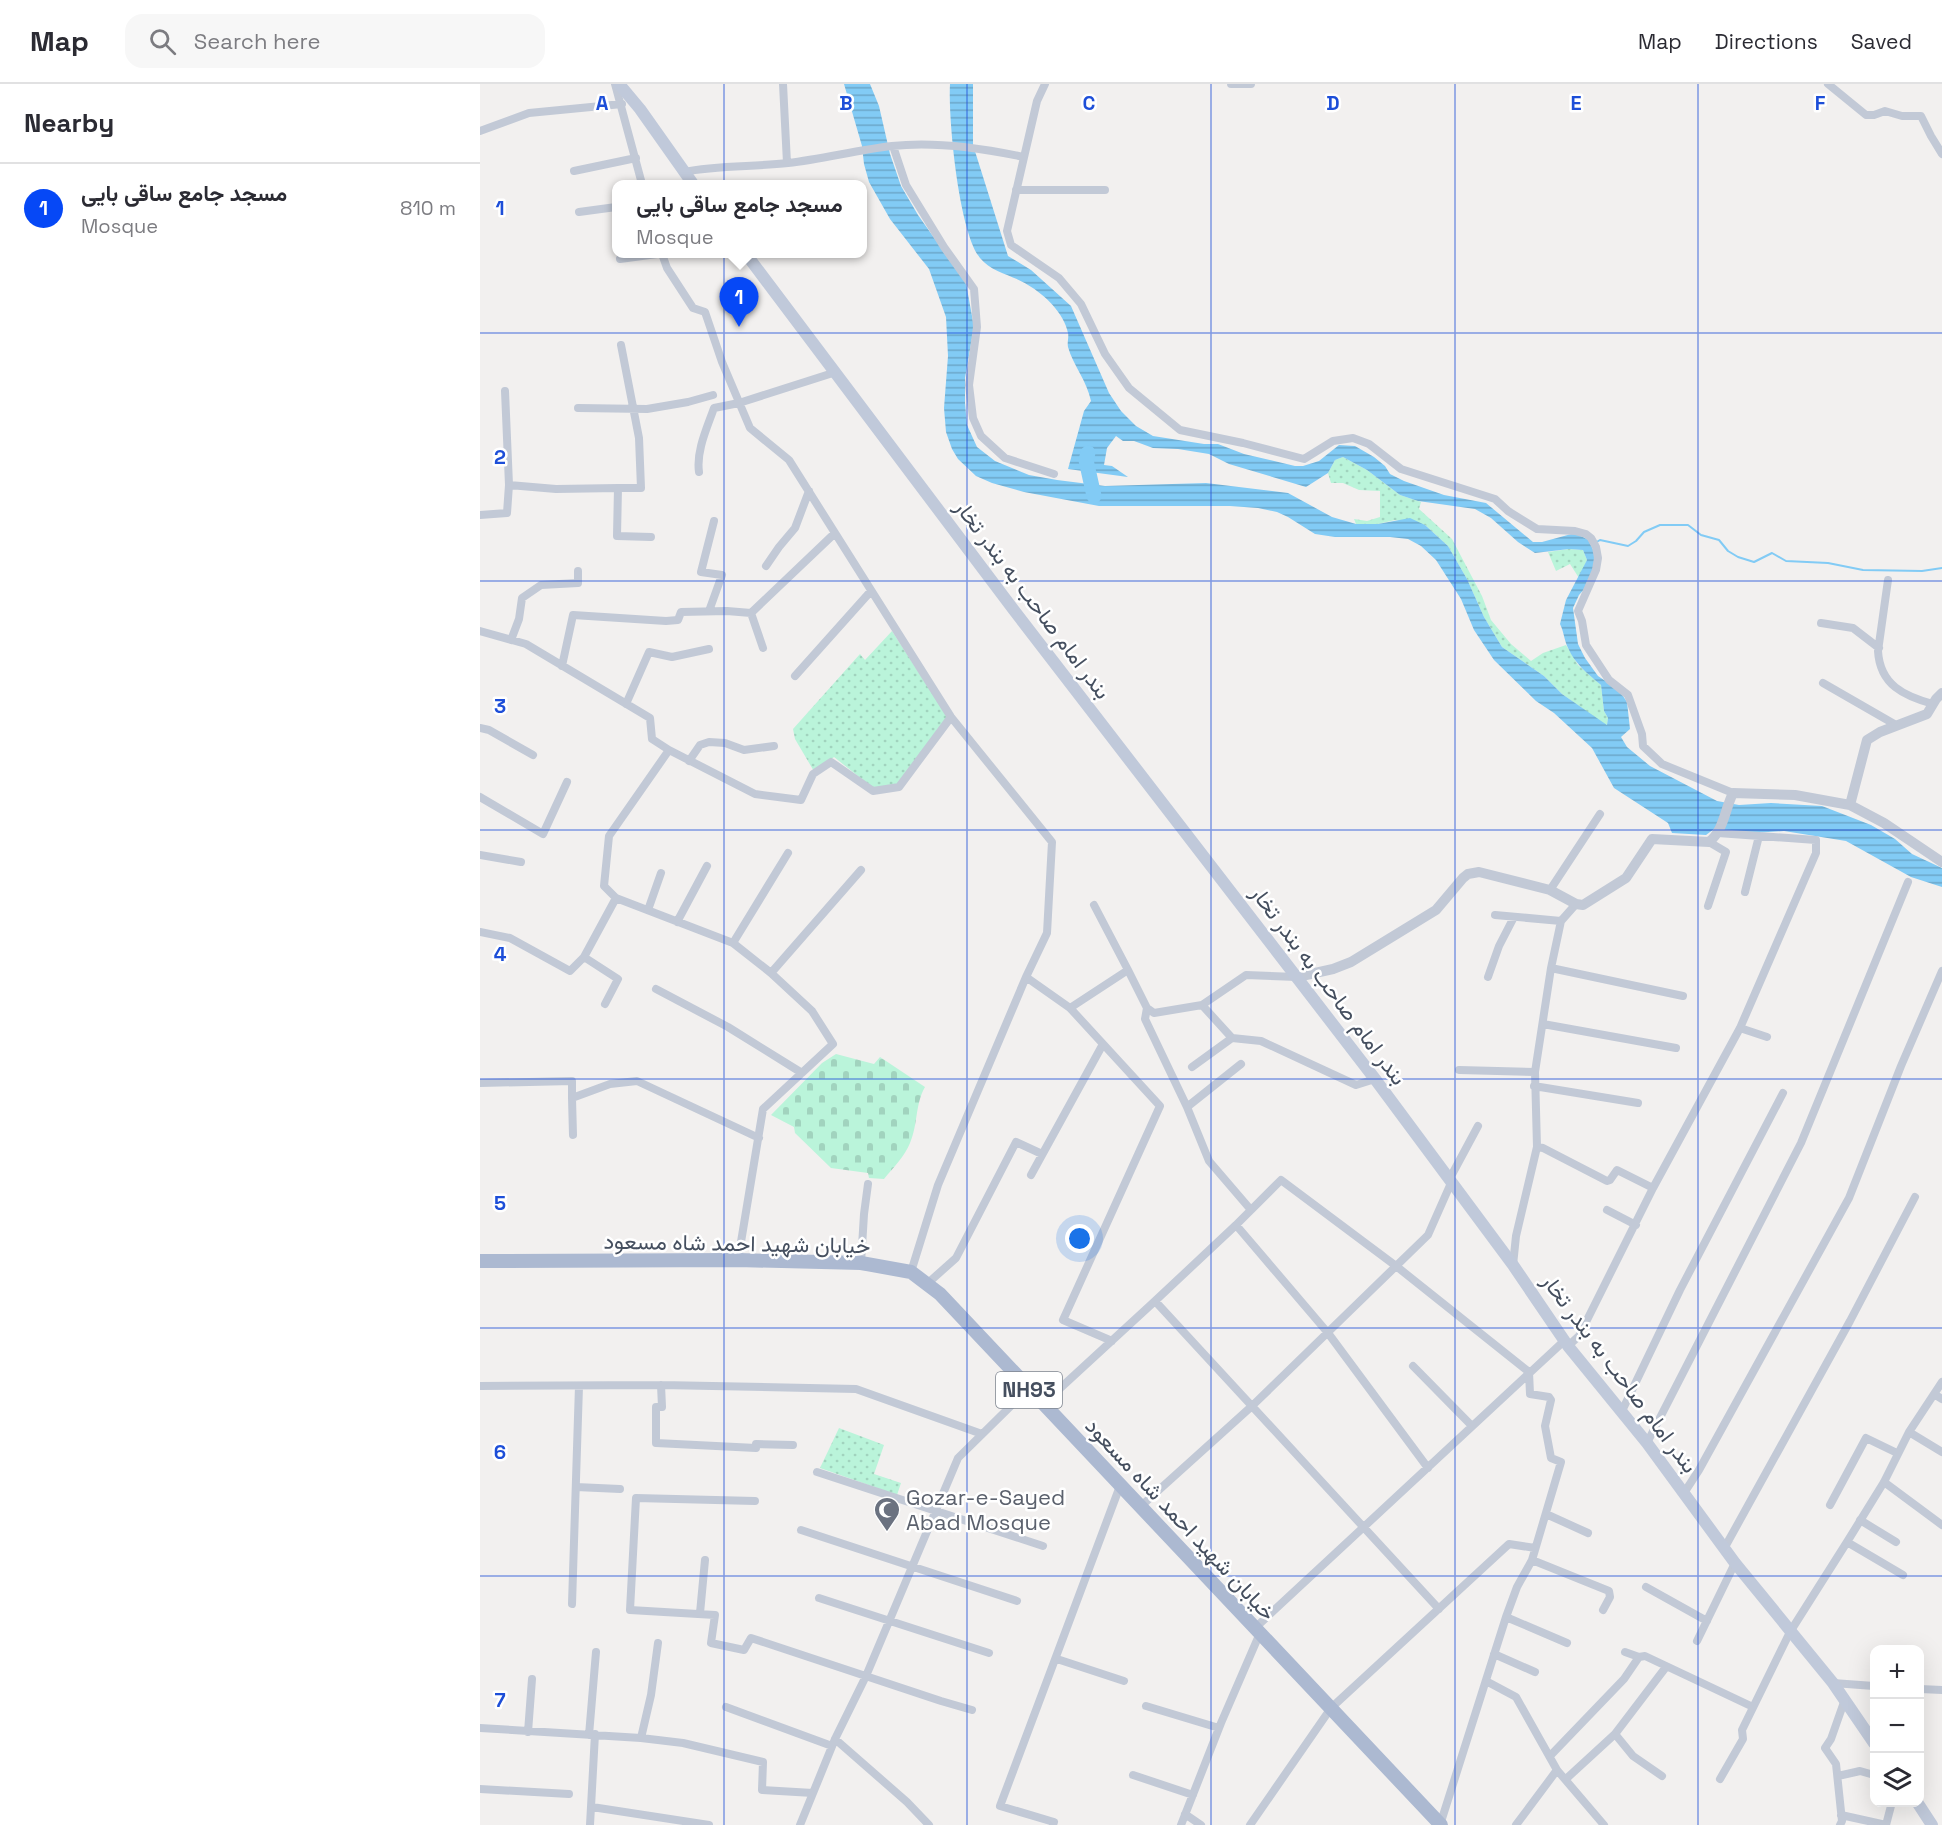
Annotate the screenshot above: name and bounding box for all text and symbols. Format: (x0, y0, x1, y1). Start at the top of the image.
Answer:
search box (125, 14, 545, 68)
text: Map (30, 23, 89, 59)
icon: search (146, 25, 179, 58)
text: Search here (194, 27, 321, 55)
text: Map (1638, 28, 1682, 55)
text: Directions (1715, 28, 1818, 55)
text: Saved (1851, 28, 1912, 55)
text: A (596, 90, 609, 116)
text: B (839, 90, 853, 116)
text: C (1083, 90, 1096, 116)
text: D (1326, 90, 1340, 116)
text: E (1570, 90, 1582, 116)
text: F (1815, 90, 1826, 116)
text: Nearby (24, 106, 114, 140)
text: مسجد جامع ساقی بایی (81, 179, 287, 207)
popup (612, 180, 867, 258)
text: مسجد جامع ساقی بایی (636, 190, 843, 218)
text: 1 (39, 195, 48, 221)
text: 810 m (400, 195, 456, 221)
text: 1 (495, 195, 505, 221)
text: Mosque (81, 213, 158, 239)
text: Mosque (636, 224, 714, 250)
pin: 1 (720, 278, 758, 327)
text: 2 (494, 444, 506, 470)
street label: بندر امام صاحب به بندر تخار (947, 493, 1117, 705)
text: 3 (494, 693, 506, 719)
street label: بندر امام صاحب به بندر تخار (1243, 879, 1413, 1091)
text: 4 (494, 941, 507, 967)
text: 5 (494, 1190, 506, 1216)
your location (1065, 1224, 1094, 1253)
street label: خیابان شهید احمد شاه مسعود (603, 1227, 871, 1259)
street label: بندر امام صاحب به بندر تخار (1534, 1267, 1704, 1479)
road number: NH93 (996, 1372, 1062, 1408)
street label: خیابان شهید احمد شاه مسعود (1080, 1412, 1282, 1626)
text: 6 (494, 1439, 506, 1465)
place label: Gozar-e-Sayed Abad Mosque (906, 1483, 1065, 1536)
mosque icon: Gozar-e-Sayed Abad Mosque (872, 1495, 902, 1533)
map controls (1870, 1645, 1924, 1807)
button: + (1870, 1645, 1924, 1699)
text: 7 (494, 1687, 506, 1713)
button: − (1870, 1699, 1924, 1753)
button: layers (1870, 1753, 1924, 1807)

